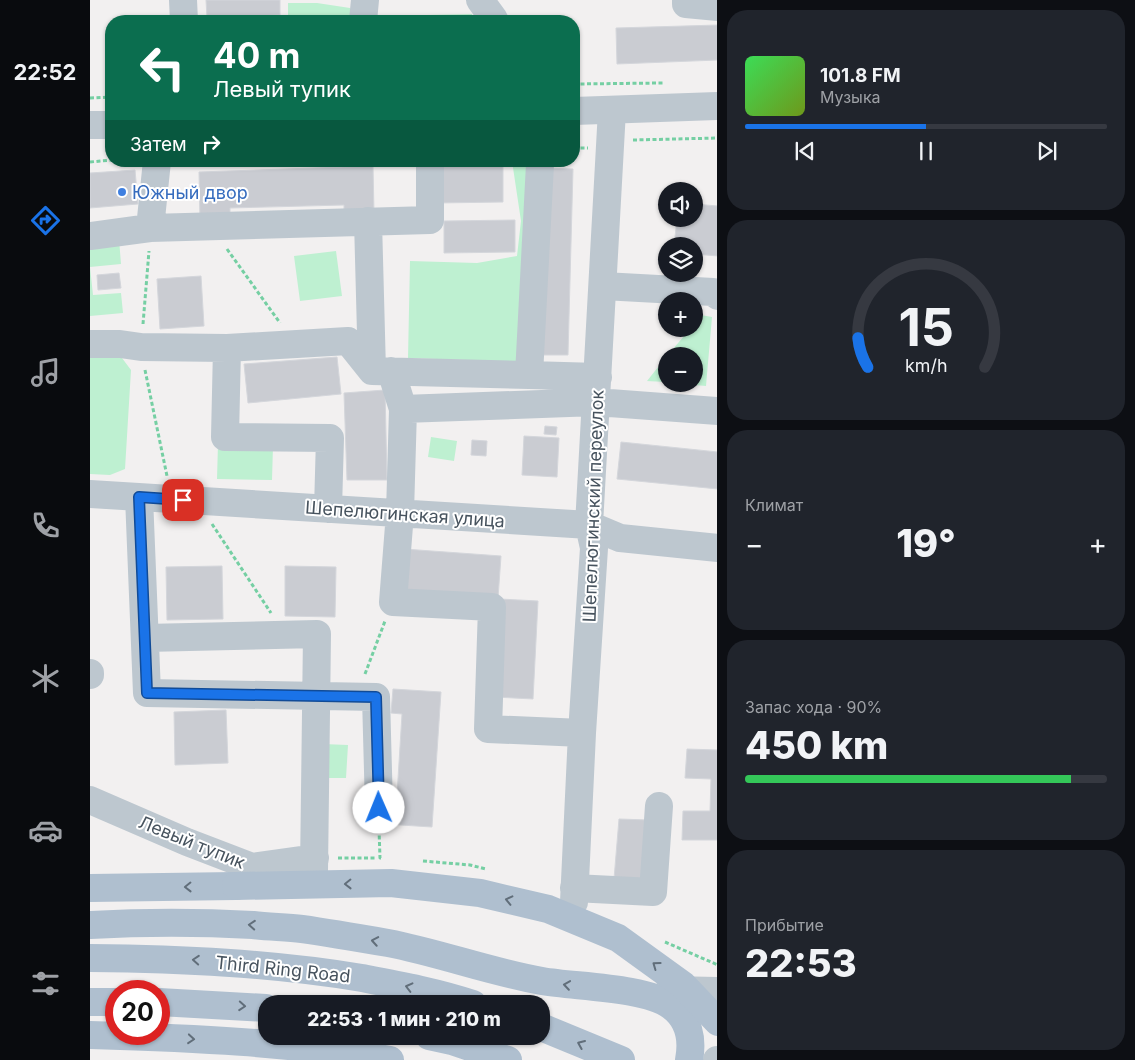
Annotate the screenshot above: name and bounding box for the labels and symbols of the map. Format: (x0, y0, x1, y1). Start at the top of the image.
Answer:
place label: Южный двор (132, 182, 248, 203)
marker: Южный двор (116, 186, 128, 198)
street label: Шепелюгинский переулок (578, 389, 608, 623)
pin (162, 479, 204, 521)
street label: Шепелюгинская улица (304, 497, 506, 531)
position arrow (352, 781, 404, 833)
street label: Левый тупик (136, 811, 248, 873)
one-way arrow (344, 879, 352, 889)
one-way arrow (183, 882, 191, 892)
one-way arrow (505, 895, 514, 906)
one-way arrow (247, 920, 255, 931)
one-way arrow (370, 937, 379, 947)
street label: Third Ring Road (215, 951, 351, 987)
one-way arrow (191, 955, 199, 966)
one-way arrow (653, 963, 662, 971)
speed limit sign: 20 (105, 980, 170, 1045)
one-way arrow (563, 980, 571, 991)
one-way arrow (404, 982, 413, 993)
one-way arrow (239, 1001, 247, 1012)
one-way arrow (187, 1033, 195, 1044)
one-way arrow (577, 1039, 586, 1050)

